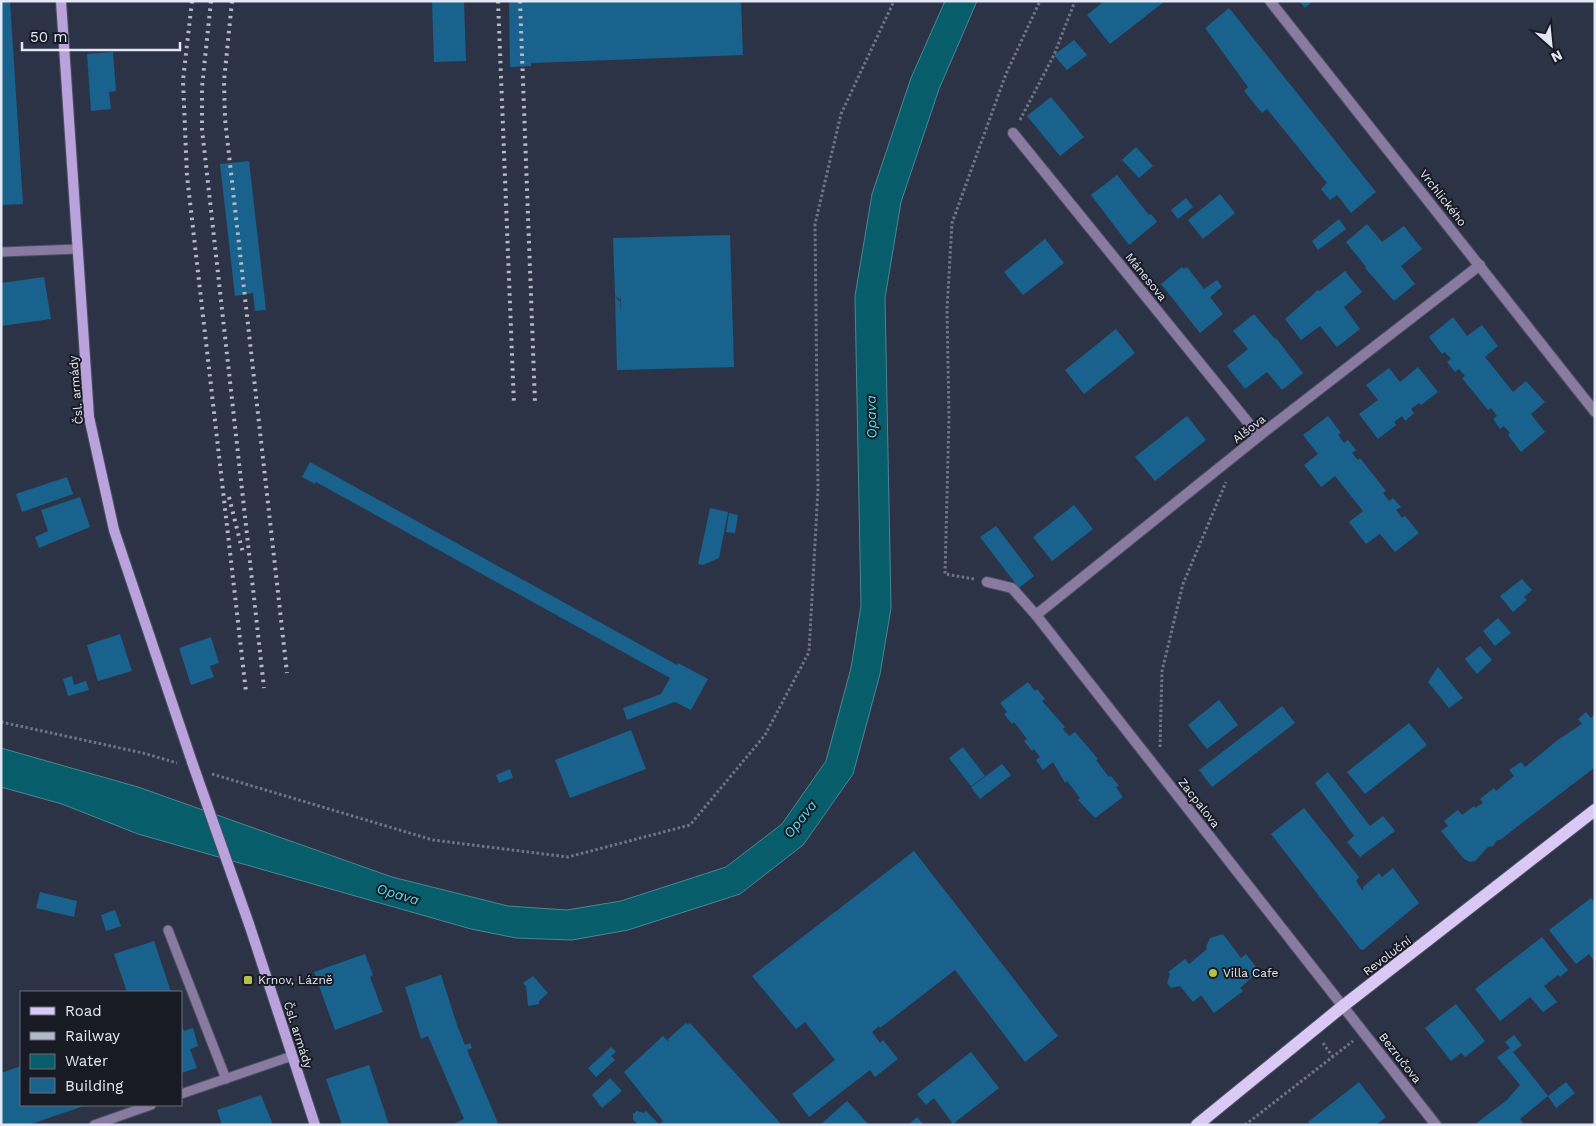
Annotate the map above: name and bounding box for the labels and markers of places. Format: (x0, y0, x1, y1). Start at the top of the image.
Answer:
place label: Villa Cafe (1223, 966, 1278, 980)
marker: Villa Cafe (1207, 967, 1219, 979)
place label: Krnov, Lázně (258, 973, 333, 987)
marker: Krnov, Lázně (242, 974, 254, 986)

